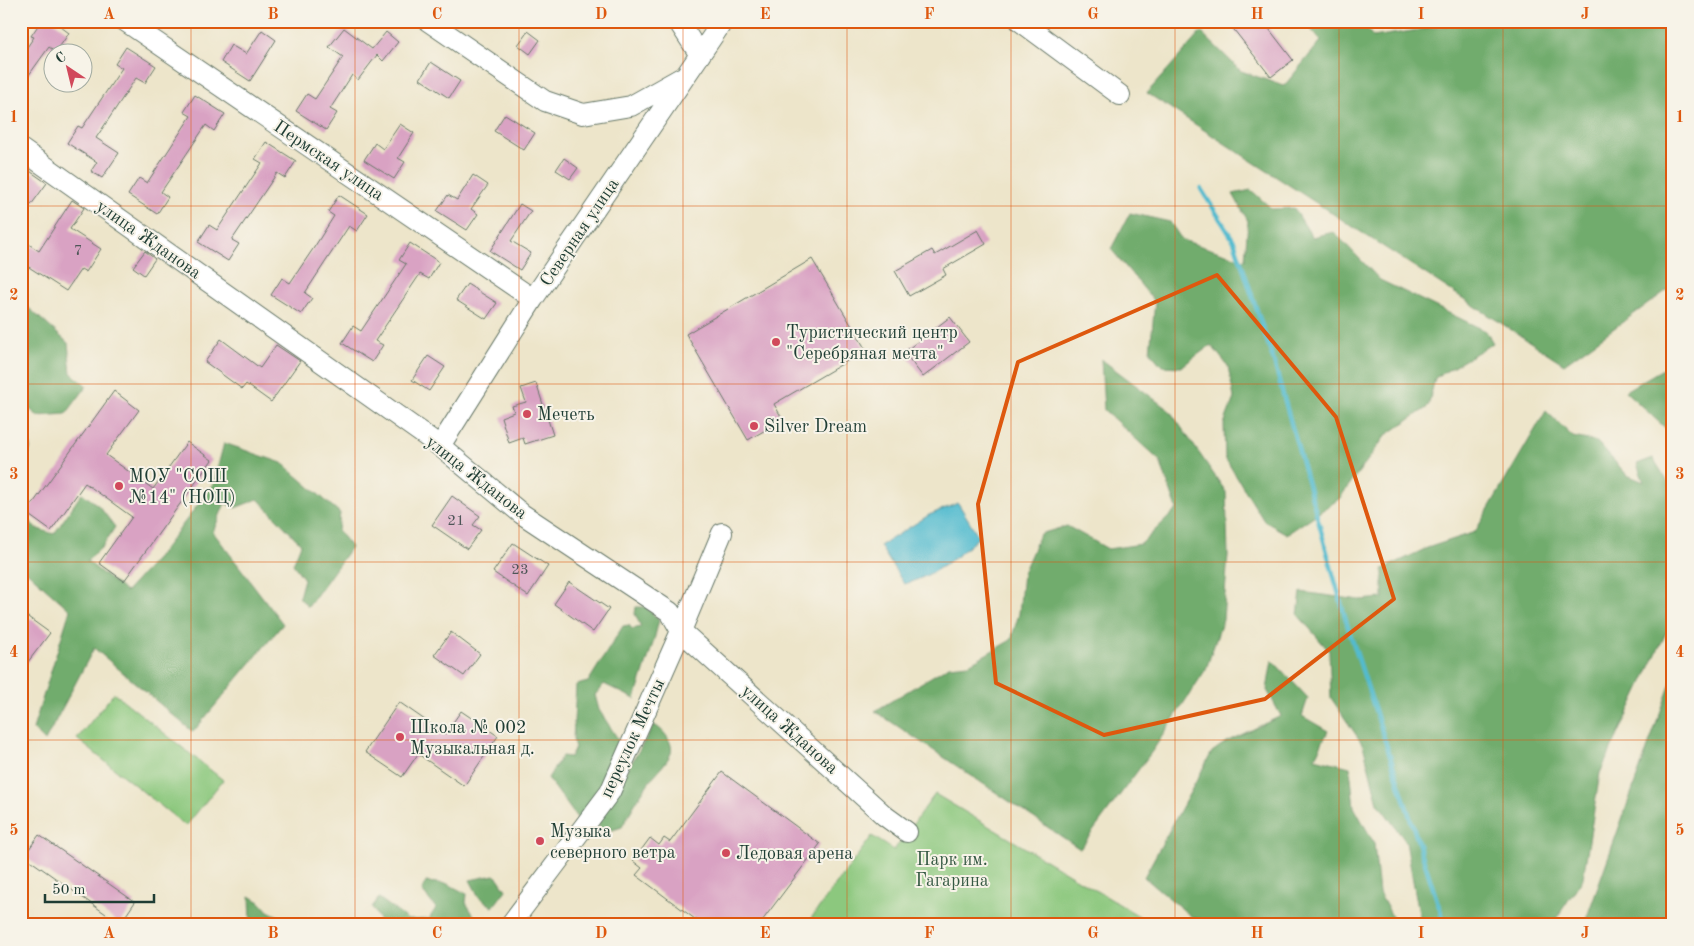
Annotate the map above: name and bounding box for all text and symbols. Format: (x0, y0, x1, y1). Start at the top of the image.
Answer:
text: A (103, 7, 115, 23)
text: B (267, 7, 279, 23)
text: C (432, 7, 442, 23)
text: D (595, 7, 607, 23)
text: E (759, 7, 771, 23)
text: F (924, 7, 935, 23)
text: G (1087, 7, 1099, 23)
text: H (1250, 7, 1264, 23)
text: I (1417, 7, 1425, 23)
text: J (1581, 7, 1590, 23)
north arrow (42, 42, 92, 92)
text: С (53, 50, 69, 67)
text: 1 (9, 110, 19, 126)
text: 1 (1675, 110, 1685, 126)
street label: Пермская улица (270, 117, 387, 204)
street label: Северная улица (537, 175, 623, 290)
street label: улица Жданова (93, 197, 204, 283)
house number: 7 (74, 244, 82, 259)
text: 2 (9, 288, 19, 304)
text: 2 (1675, 288, 1685, 304)
place label: Туристический центр "Серебряная мечта" (786, 324, 958, 363)
marker: Туристический центр "Серебряная мечта" (770, 336, 782, 348)
place label: Мечеть (537, 406, 595, 424)
marker: Мечеть (521, 408, 533, 420)
place label: Silver Dream (764, 418, 867, 436)
marker: Silver Dream (748, 420, 760, 432)
street label: улица Жданова (422, 433, 531, 523)
text: 3 (9, 467, 19, 483)
text: 3 (1675, 467, 1685, 483)
place label: МОУ "СОШ №14" (НОЦ) (129, 468, 236, 507)
marker: МОУ "СОШ №14" (НОЦ) (113, 480, 125, 492)
house number: 21 (447, 514, 465, 529)
house number: 23 (511, 563, 529, 578)
text: 4 (9, 645, 19, 661)
text: 4 (1675, 645, 1685, 661)
street label: переулок Мечты (597, 676, 668, 801)
street label: улица Жданова (738, 682, 841, 778)
place label: Школа № 002 Музыкальная д. (410, 719, 535, 758)
marker: Школа № 002 Музыкальная д. (394, 731, 406, 743)
text: 5 (9, 823, 19, 839)
place label: Музыка северного ветра (550, 823, 676, 862)
text: 5 (1675, 823, 1685, 839)
marker: Музыка северного ветра (534, 835, 546, 847)
place label: Ледовая арена (736, 845, 853, 863)
marker: Ледовая арена (720, 847, 732, 859)
park label: Парк им. Гагарина (915, 851, 989, 890)
scale bar (45, 871, 154, 903)
text: 50 m (52, 883, 86, 898)
text: A (103, 926, 115, 942)
text: B (267, 926, 279, 942)
text: C (432, 926, 442, 942)
text: D (595, 926, 607, 942)
text: E (759, 926, 771, 942)
text: F (924, 926, 935, 942)
text: G (1087, 926, 1099, 942)
text: H (1250, 926, 1264, 942)
text: I (1417, 926, 1425, 942)
text: J (1581, 926, 1590, 942)

